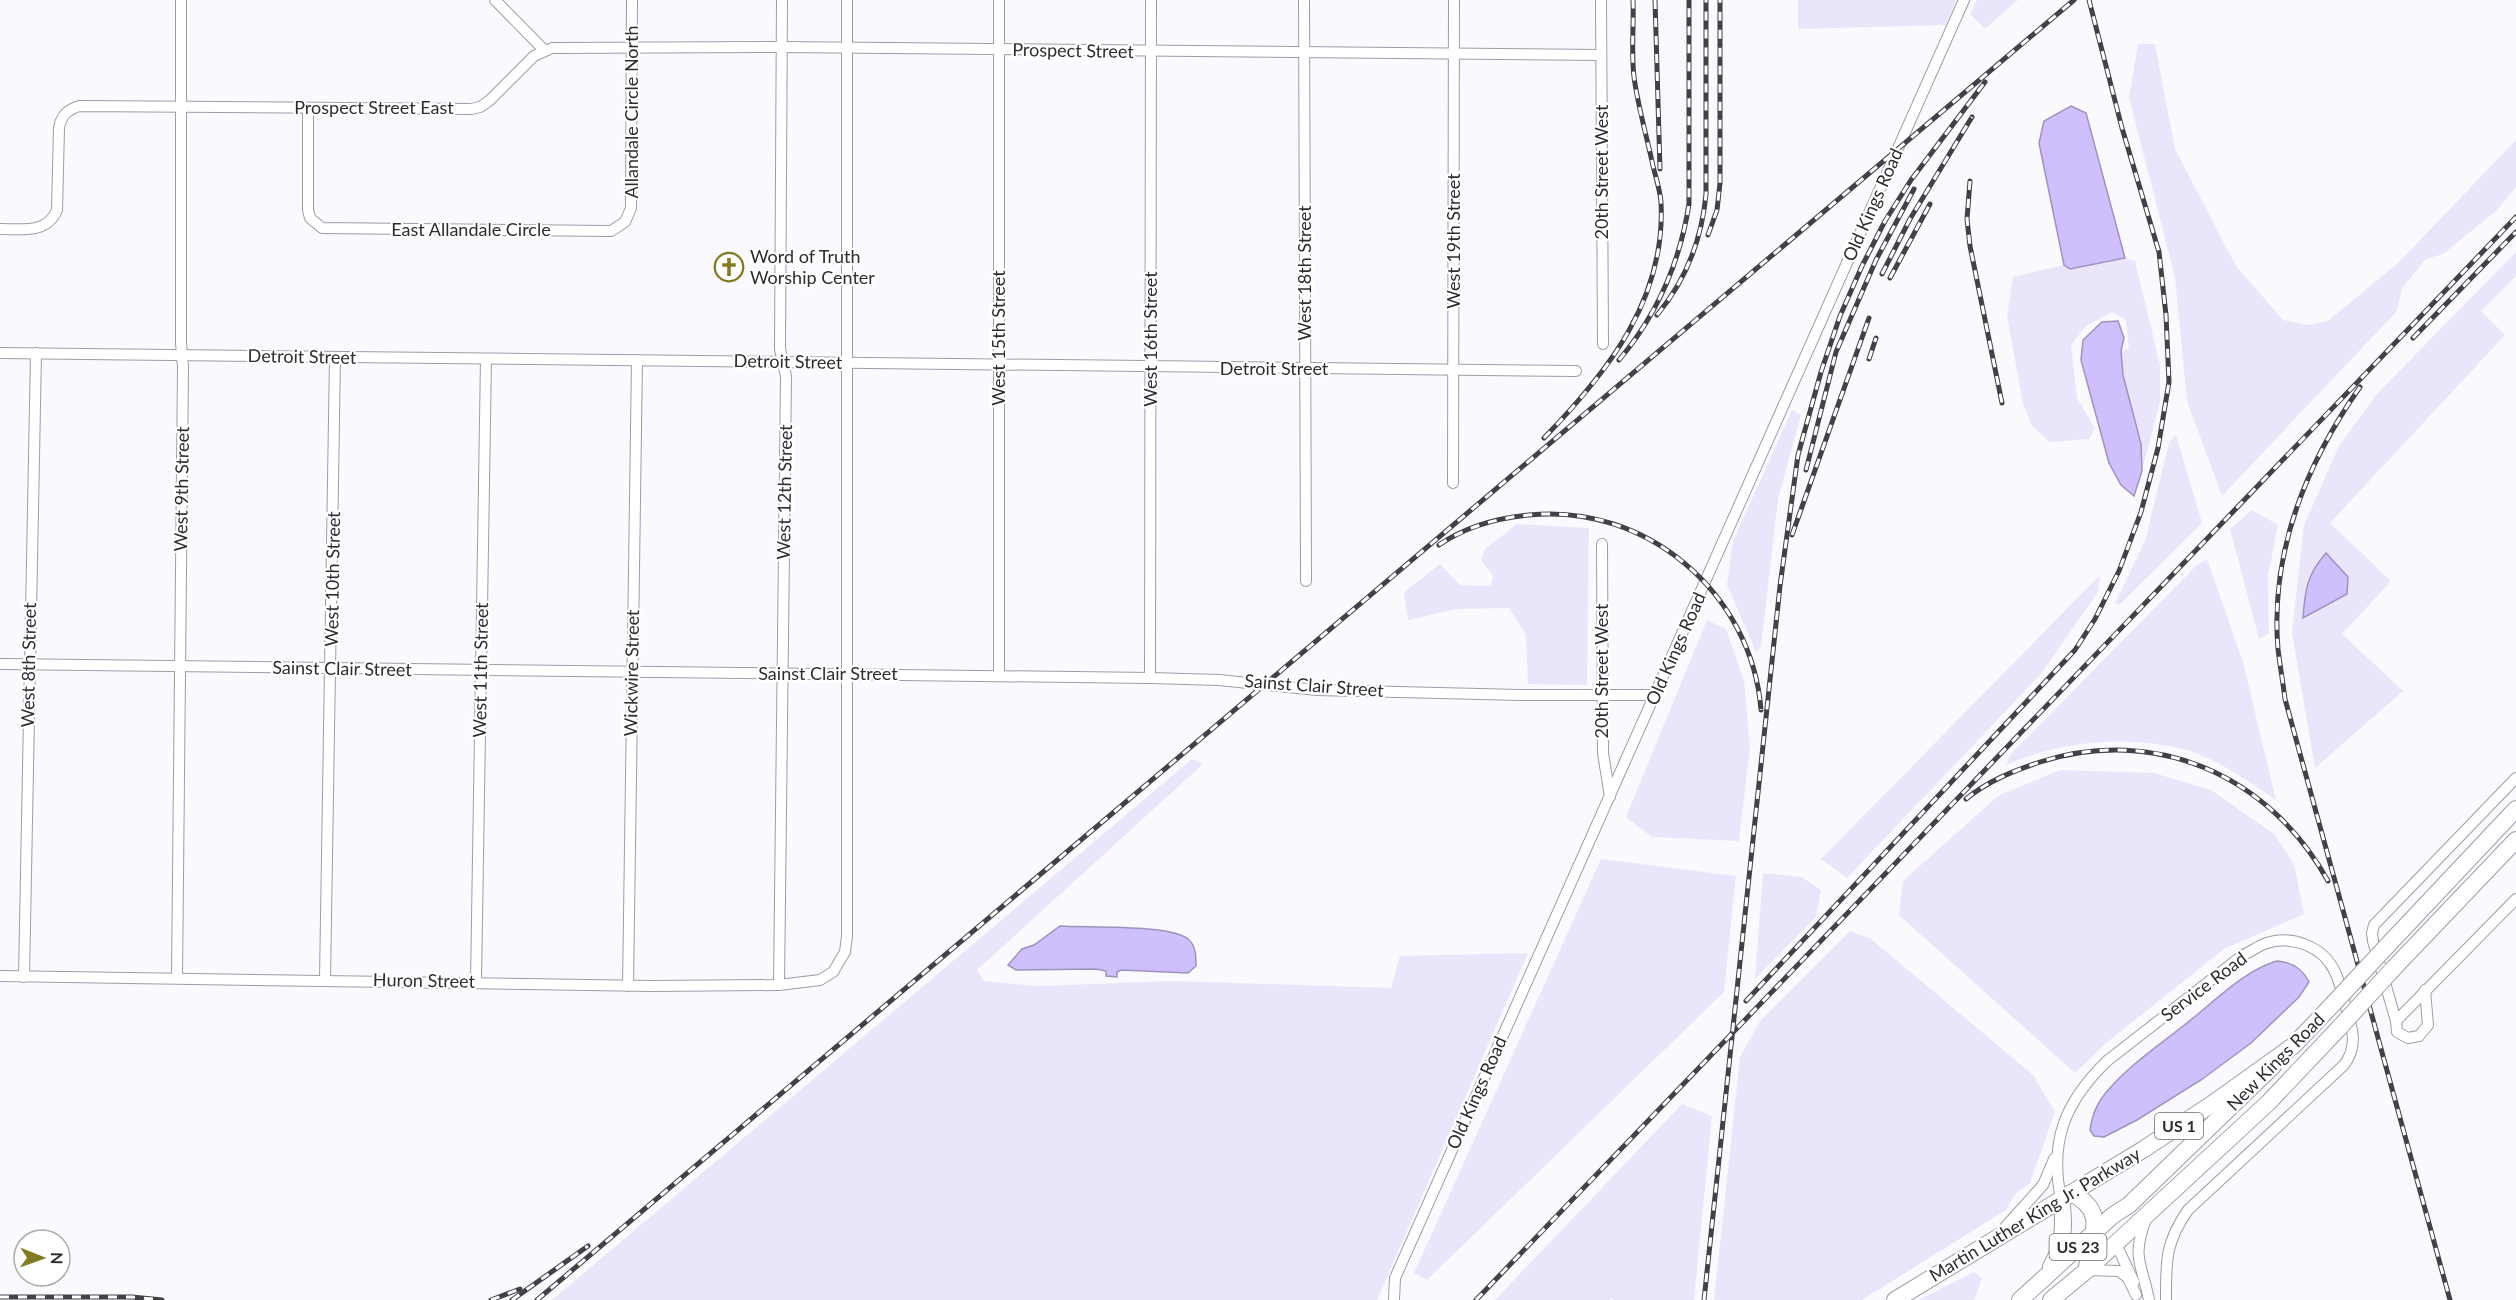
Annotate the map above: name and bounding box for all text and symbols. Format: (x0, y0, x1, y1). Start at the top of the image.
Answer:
street label: Allandale Circle North (620, 25, 642, 199)
street label: Prospect Street (1012, 38, 1134, 62)
street label: Prospect Street East (294, 96, 454, 118)
street label: 20th Street West (1590, 104, 1612, 240)
street label: Old Kings Road (1837, 145, 1907, 264)
street label: West 19th Street (1442, 173, 1464, 309)
street label: West 18th Street (1293, 205, 1315, 341)
street label: East Allandale Circle (391, 218, 551, 240)
place label: Word of Truth Worship Center (750, 245, 875, 288)
church icon: Word of Truth Worship Center (713, 251, 745, 283)
street label: West 15th Street (987, 270, 1009, 406)
street label: West 16th Street (1139, 271, 1161, 407)
street label: Detroit Street (248, 344, 357, 368)
street label: Detroit Street (734, 349, 843, 373)
street label: Detroit Street (1220, 357, 1329, 379)
street label: West 12th Street (772, 424, 796, 560)
street label: West 9th Street (169, 426, 193, 552)
street label: West 10th Street (320, 511, 344, 647)
street label: Old Kings Road (1640, 589, 1710, 708)
street label: West 8th Street (16, 602, 40, 728)
street label: West 11th Street (468, 602, 492, 738)
street label: 20th Street West (1590, 603, 1612, 739)
street label: Wickwire Street (619, 609, 643, 737)
street label: Sainst Clair Street (272, 656, 412, 680)
street label: Sainst Clair Street (758, 662, 898, 684)
street label: Sainst Clair Street (1244, 669, 1385, 701)
street label: Service Road (2156, 947, 2251, 1026)
street label: Huron Street (373, 968, 476, 992)
street label: New Kings Road (2222, 1008, 2329, 1115)
street label: Old Kings Road (1441, 1033, 1511, 1152)
road number: US 1 (2155, 1113, 2203, 1139)
street label: Martin Luther King Jr. Parkway (1925, 1142, 2145, 1286)
north arrow (12, 1228, 72, 1288)
road number: US 23 (2050, 1234, 2106, 1260)
text: N (48, 1252, 67, 1265)

